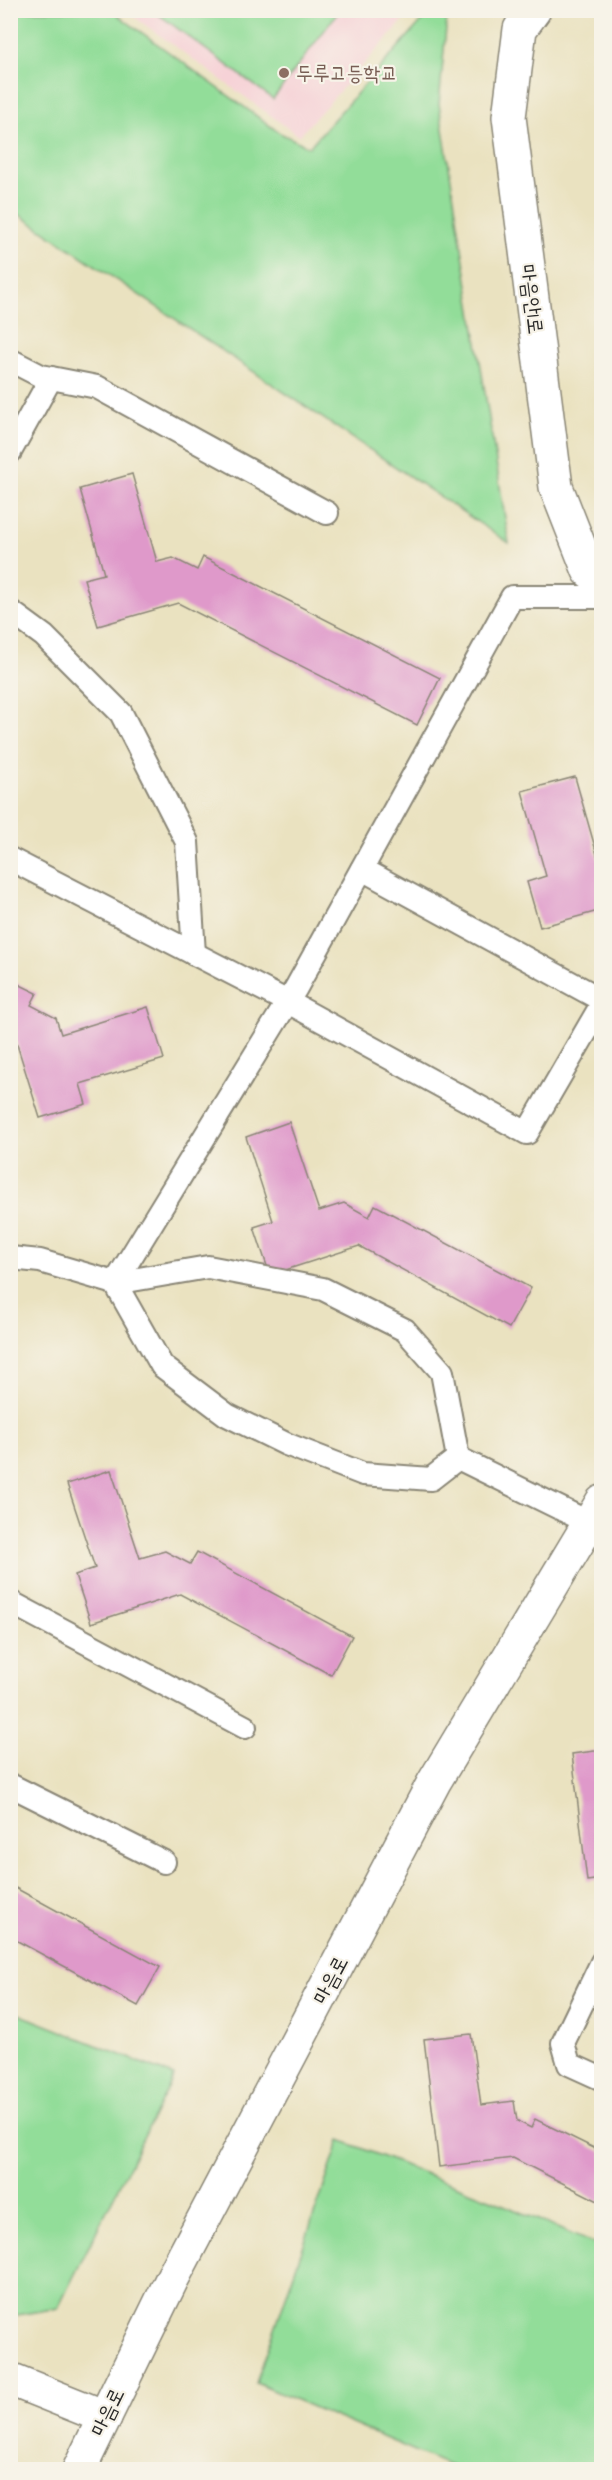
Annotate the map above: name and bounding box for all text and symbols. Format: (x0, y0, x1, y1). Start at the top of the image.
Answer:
place label: 두루고등학교 (296, 59, 397, 88)
marker: 두루고등학교 (277, 66, 291, 80)
street label: 마음안1로 (513, 262, 550, 336)
street label: 마음로 (306, 1951, 355, 2009)
street label: 마음로 (83, 2383, 132, 2441)

